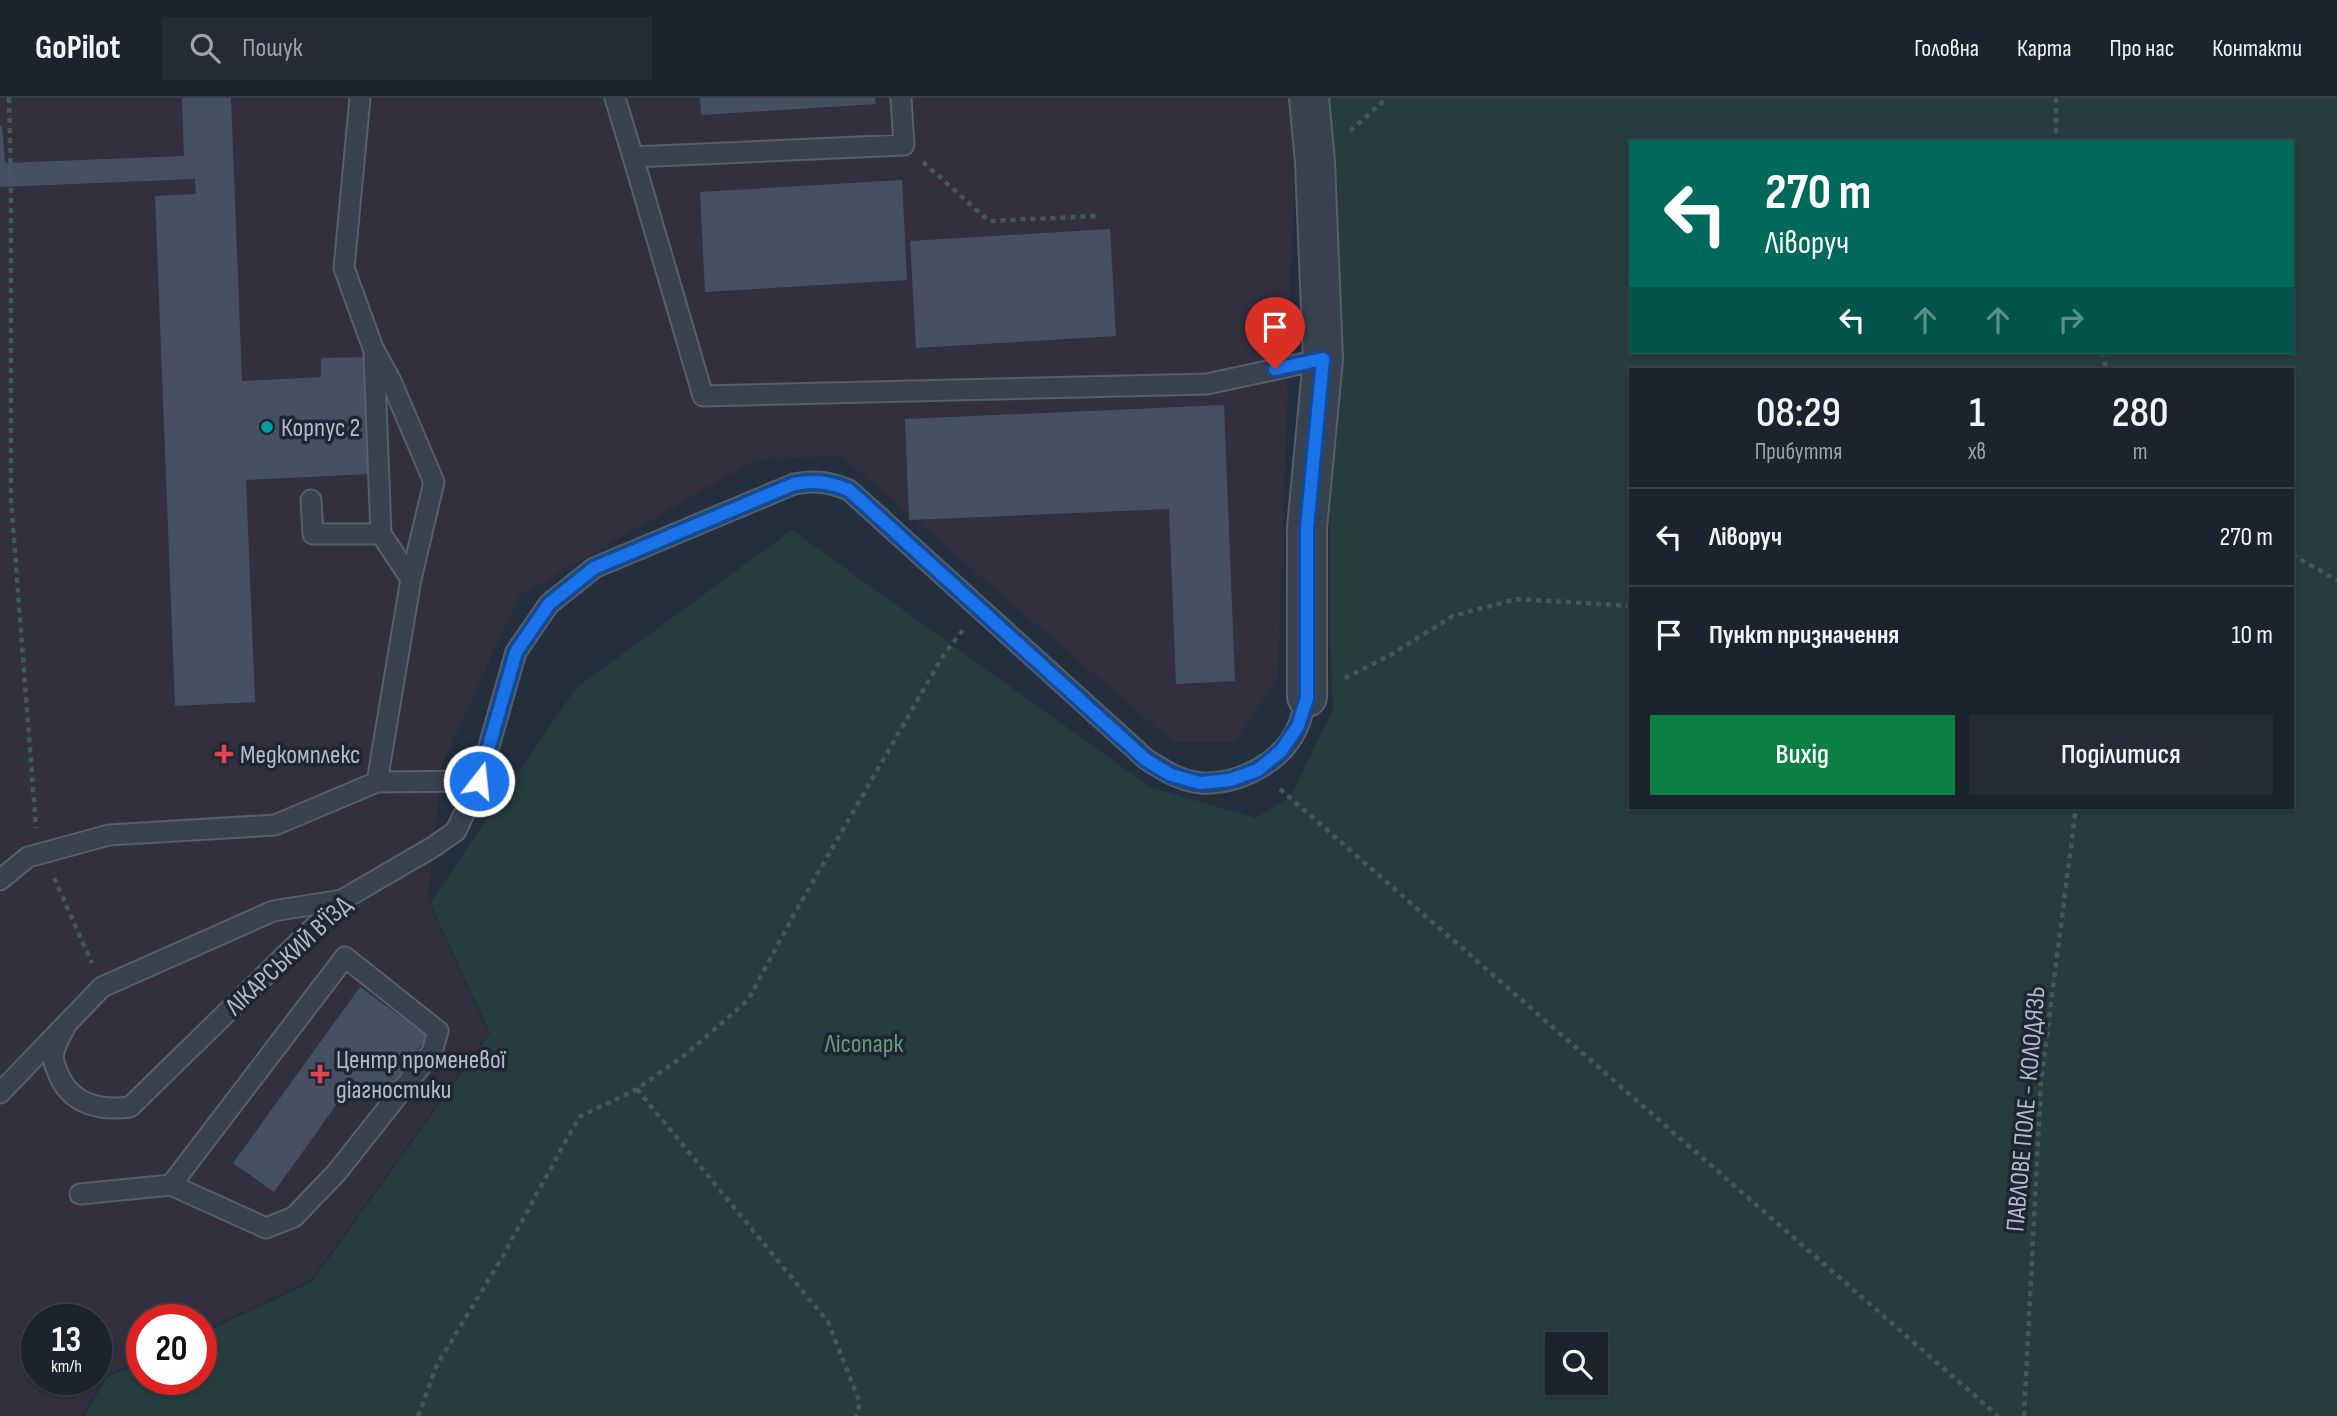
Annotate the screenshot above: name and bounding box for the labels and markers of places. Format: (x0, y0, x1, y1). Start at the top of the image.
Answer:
pin (1245, 297, 1305, 369)
place label: Корпус 2 (281, 413, 360, 444)
marker: Корпус 2 (259, 419, 275, 435)
place label: Медкомплекс (240, 740, 360, 771)
marker: Медкомплекс (214, 744, 234, 764)
place label: Центр променевої діагностики (336, 1045, 507, 1106)
marker: Центр променевої діагностики (310, 1064, 330, 1084)

